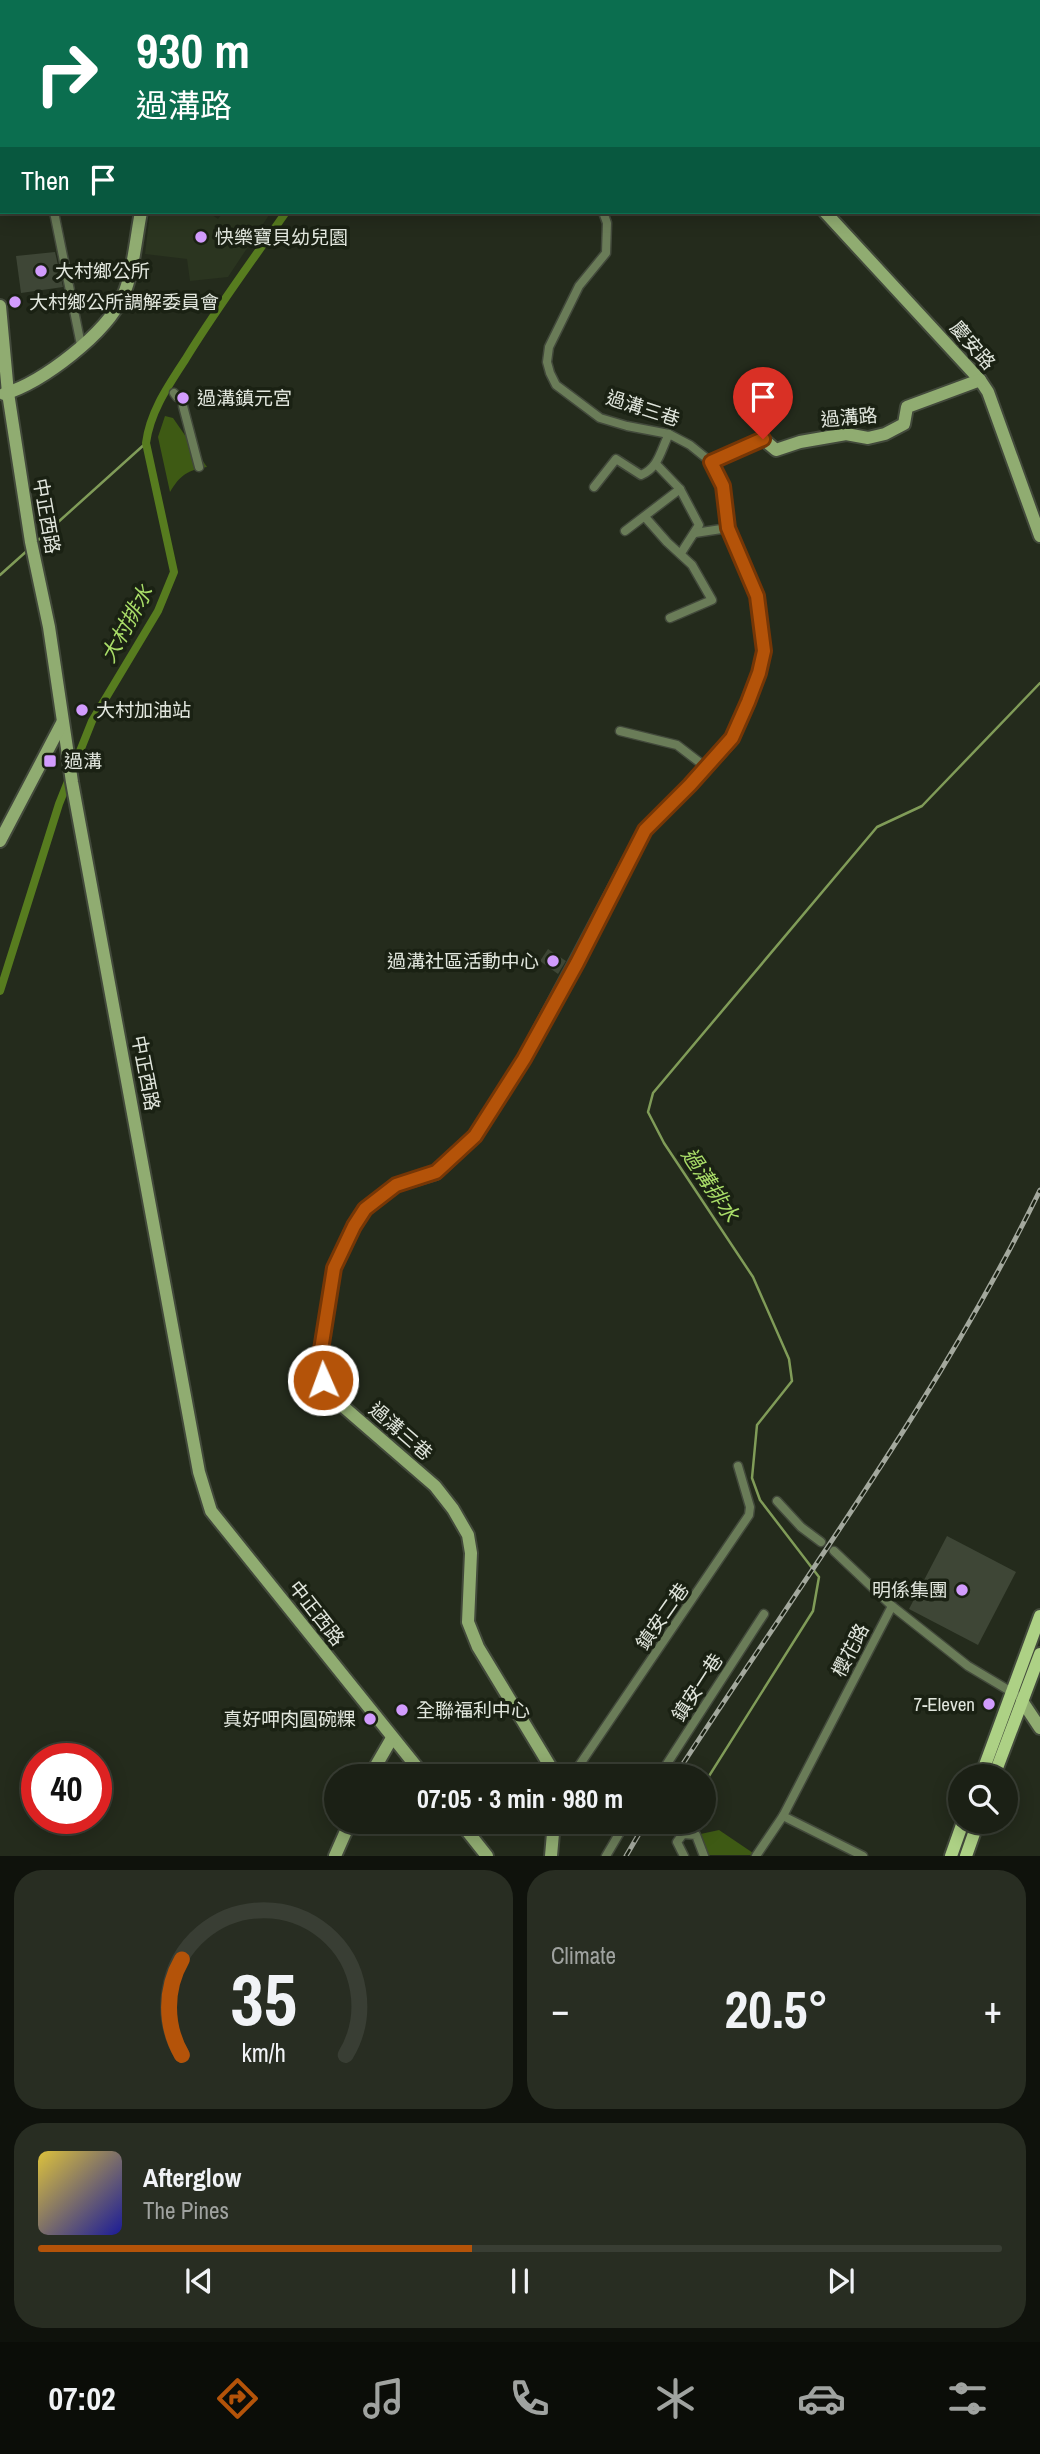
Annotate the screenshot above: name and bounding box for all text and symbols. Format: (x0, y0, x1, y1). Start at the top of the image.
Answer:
text: 930 m (136, 17, 250, 83)
icon: right (21, 28, 112, 119)
text: 過溝路 (136, 84, 232, 127)
icon: arrive (84, 161, 122, 199)
text: Then (21, 163, 70, 198)
place label: 快樂寶貝幼兒園 (215, 224, 348, 250)
marker: 快樂寶貝幼兒園 (193, 229, 209, 245)
place label: 大村鄉公所 (55, 258, 150, 284)
marker: 大村鄉公所 (33, 263, 49, 279)
place label: 大村鄉公所調解委員會 (29, 289, 219, 315)
marker: 大村鄉公所調解委員會 (7, 294, 23, 310)
street label: 慶安路 (944, 315, 1002, 375)
pin (733, 367, 793, 439)
icon: arrive (744, 378, 782, 416)
street label: 過溝三巷 (603, 384, 683, 432)
place label: 過溝鎮元宮 (197, 385, 292, 411)
marker: 過溝鎮元宮 (175, 390, 191, 406)
street label: 過溝路 (819, 402, 879, 432)
street label: 中正西路 (28, 476, 66, 556)
water label: 大村排水 (94, 579, 160, 668)
place label: 大村加油站 (96, 697, 191, 723)
marker: 大村加油站 (74, 702, 90, 718)
place label: 過溝 (64, 748, 102, 774)
marker: 過溝 (42, 753, 58, 769)
place label: 過溝社區活動中心 (387, 948, 539, 974)
marker: 過溝社區活動中心 (545, 953, 561, 969)
street label: 中正西路 (126, 1033, 166, 1113)
water label: 過溝排水 (675, 1142, 746, 1228)
position arrow (286, 1343, 360, 1417)
street label: 過溝三巷 (364, 1396, 438, 1466)
street label: 中正西路 (283, 1575, 351, 1651)
street label: 鎮安二巷 (630, 1577, 694, 1655)
place label: 明係集團 (872, 1577, 948, 1603)
marker: 明係集團 (954, 1582, 970, 1598)
street label: 櫻花路 (825, 1619, 875, 1681)
street label: 鎮安一巷 (665, 1648, 729, 1726)
place label: 7-Eleven (914, 1691, 975, 1717)
marker: 7-Eleven (981, 1696, 997, 1712)
place label: 全聯福利中心 (416, 1697, 530, 1723)
marker: 全聯福利中心 (394, 1702, 410, 1718)
place label: 真好呷肉圓碗粿 (223, 1706, 356, 1732)
marker: 真好呷肉圓碗粿 (362, 1711, 378, 1727)
speed limit sign: 40 (21, 1743, 112, 1834)
map controls (948, 1764, 1018, 1834)
button: search (948, 1764, 1018, 1834)
text: 07:05 · 3 min · 980 m (417, 1781, 623, 1816)
text: Climate (551, 1940, 616, 1971)
text: 35 (230, 1951, 297, 2049)
text: 20.5° (725, 1974, 828, 2044)
text: − (551, 1984, 569, 2035)
text: + (984, 1984, 1002, 2035)
text: km/h (241, 2036, 286, 2070)
text: Afterglow (143, 2160, 241, 2195)
text: The Pines (143, 2195, 229, 2226)
icon: previous (180, 2262, 218, 2300)
icon: pause (501, 2262, 539, 2300)
icon: next (822, 2262, 860, 2300)
icon: directions (213, 2374, 262, 2423)
icon: music (359, 2374, 408, 2423)
icon: phone (505, 2374, 554, 2423)
icon: climate (651, 2374, 700, 2423)
icon: car (797, 2374, 846, 2423)
icon: filters (943, 2374, 992, 2423)
text: 07:02 (48, 2377, 116, 2420)

